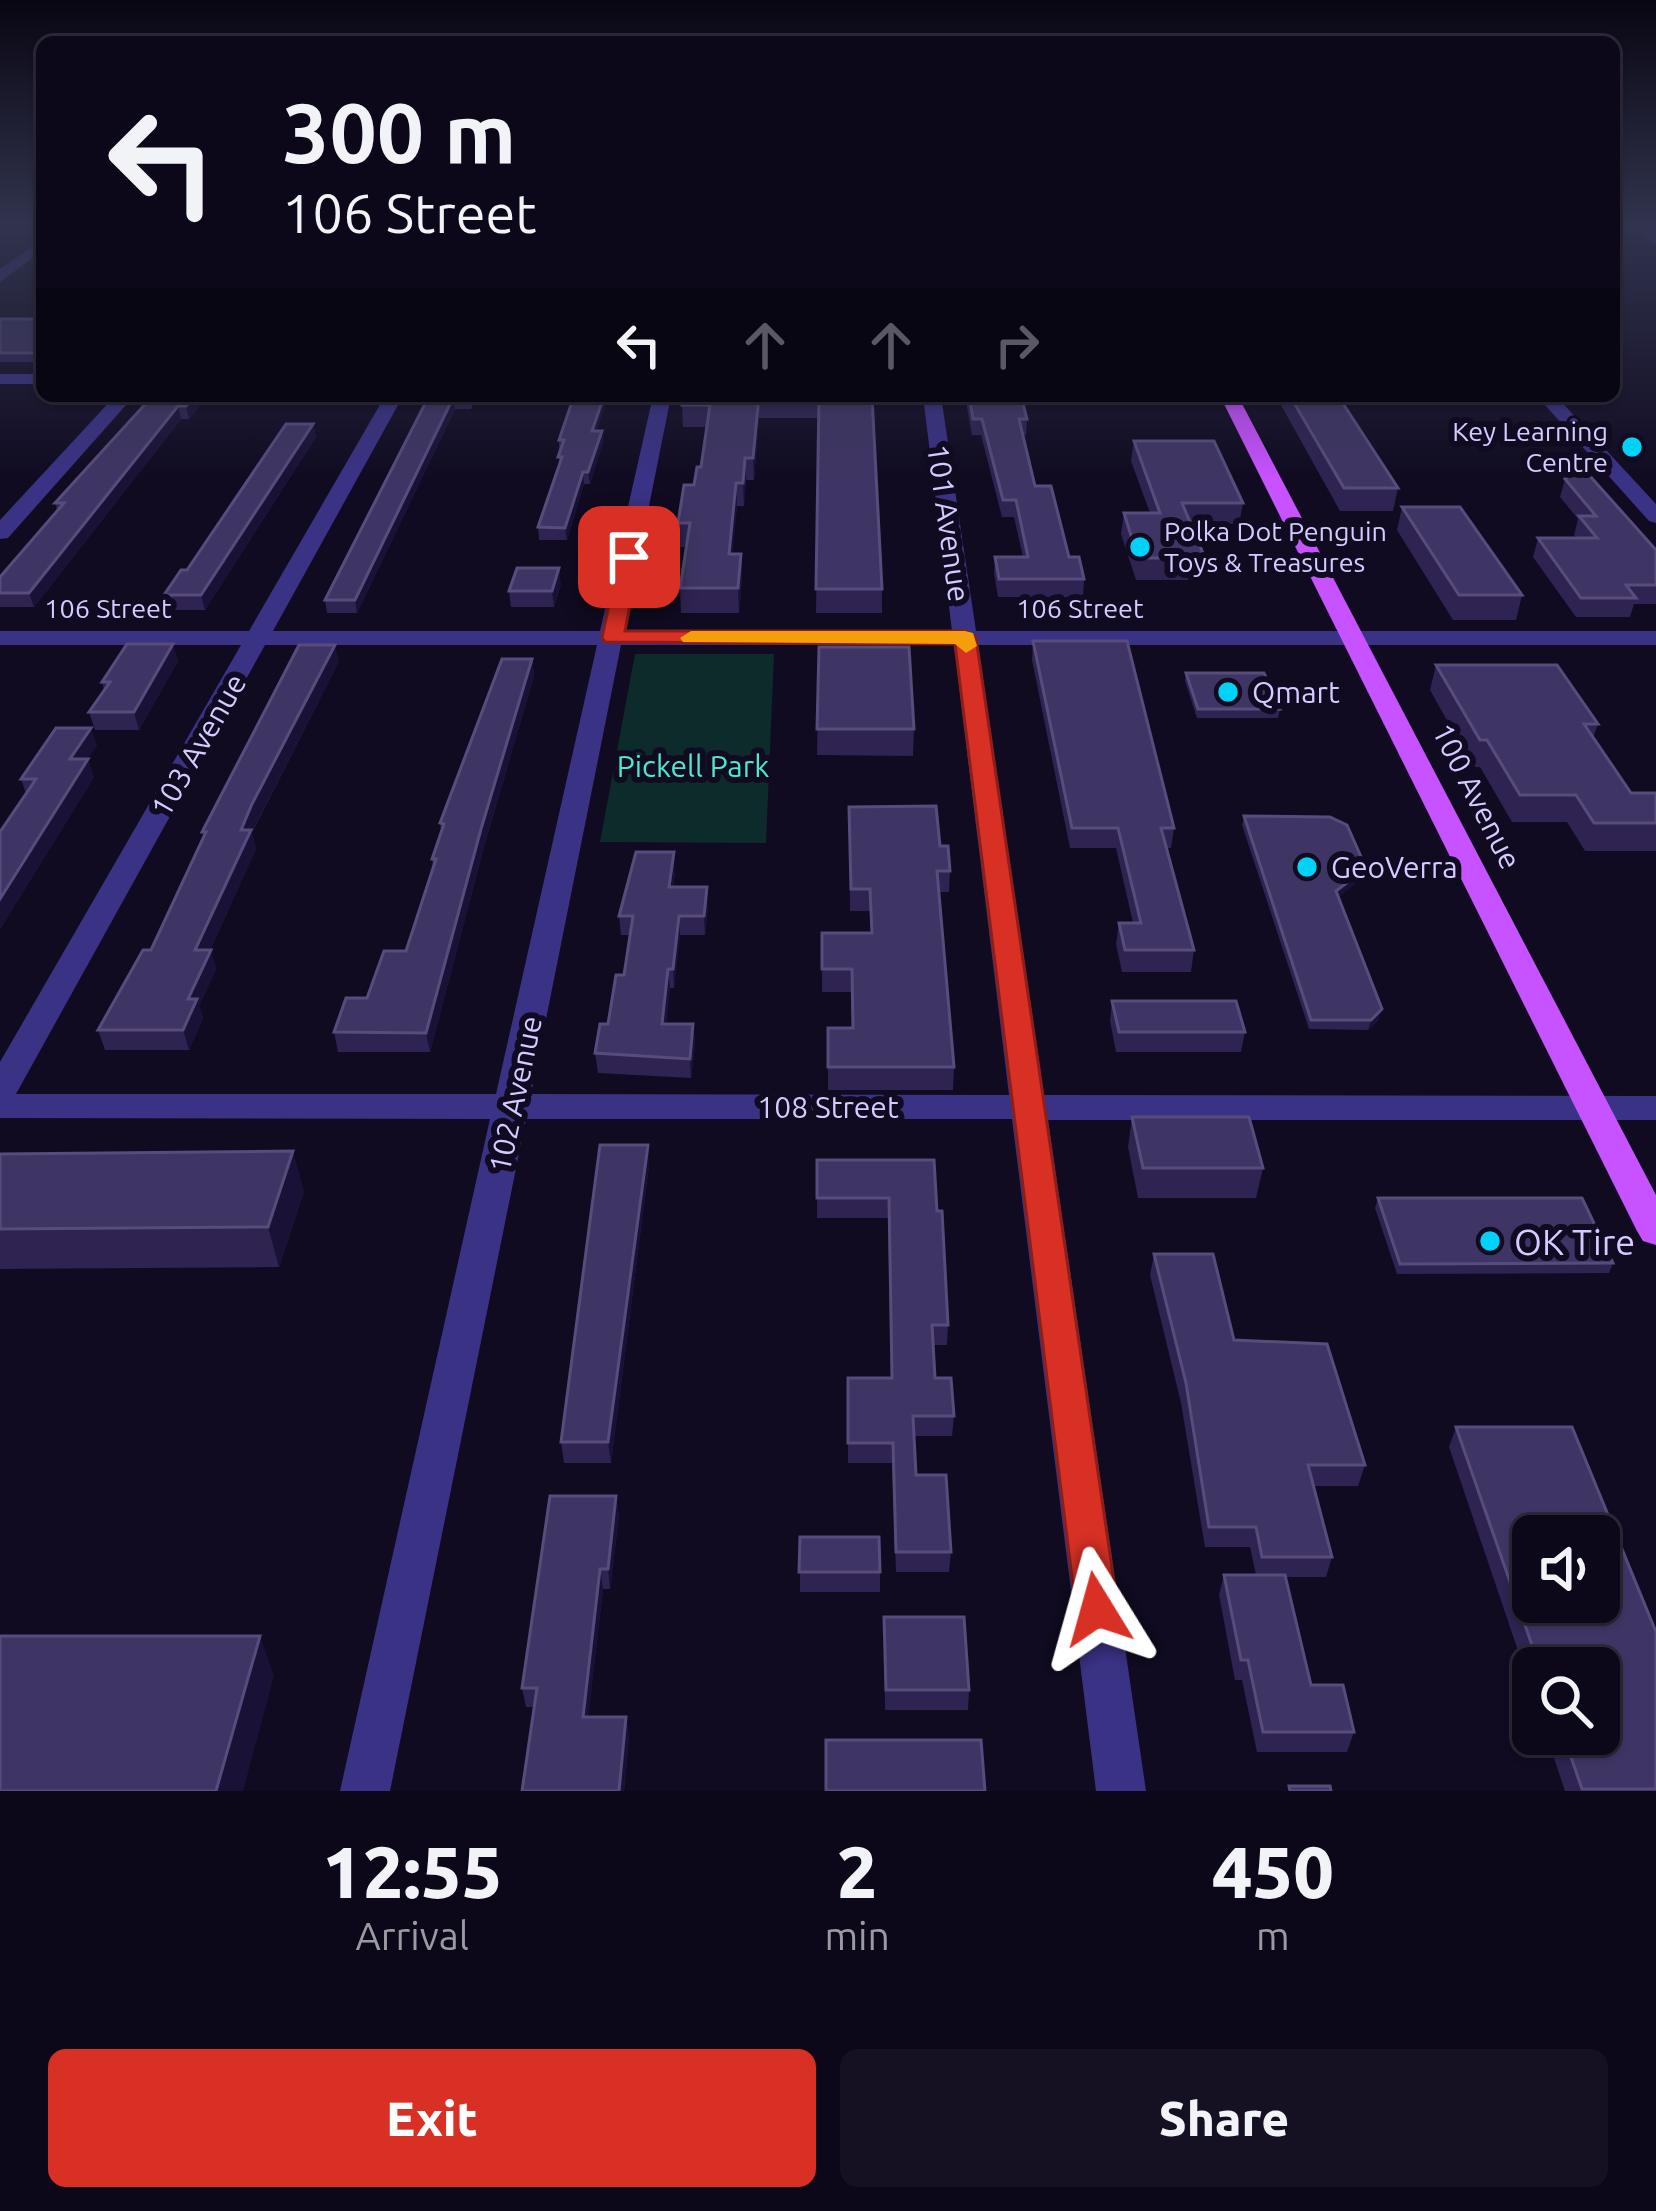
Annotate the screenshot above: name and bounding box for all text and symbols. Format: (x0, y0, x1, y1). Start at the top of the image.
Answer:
icon: left (84, 84, 240, 240)
text: 300 m (282, 85, 516, 179)
text: 106 Street (282, 183, 537, 243)
icon: left (606, 312, 672, 378)
icon: ahead (732, 312, 798, 378)
icon: ahead (858, 312, 924, 378)
icon: right (984, 312, 1050, 378)
place label: Key Learning Centre (1452, 416, 1608, 477)
marker: Key Learning Centre (1619, 434, 1645, 460)
street label: 101 Avenue (921, 442, 977, 604)
pin (578, 506, 680, 608)
place label: Polka Dot Penguin Toys & Treasures (1164, 516, 1387, 577)
icon: arrive (596, 524, 662, 590)
marker: Polka Dot Penguin Toys & Treasures (1127, 534, 1153, 560)
street label: 106 Street (44, 593, 172, 623)
street label: 106 Street (1016, 593, 1144, 623)
street label: 103 Avenue (144, 668, 252, 822)
place label: Qmart (1252, 675, 1340, 709)
marker: Qmart (1215, 679, 1241, 705)
street label: 100 Avenue (1426, 718, 1528, 874)
park label: Pickell Park (617, 749, 769, 783)
place label: GeoVerra (1331, 850, 1458, 884)
marker: GeoVerra (1294, 854, 1320, 880)
street label: 102 Avenue (482, 1013, 548, 1175)
street label: 108 Street (757, 1090, 899, 1124)
place label: OK Tire (1514, 1221, 1635, 1262)
marker: OK Tire (1477, 1228, 1503, 1254)
map controls (1512, 1515, 1620, 1755)
button: sound (1512, 1515, 1620, 1623)
position arrow (1034, 1546, 1160, 1672)
button: search (1512, 1647, 1620, 1755)
text: 12:55 (322, 1831, 502, 1912)
text: 2 (837, 1831, 877, 1912)
text: 450 (1212, 1831, 1334, 1912)
text: Arrival (355, 1914, 469, 1957)
text: min (824, 1914, 890, 1957)
text: m (1256, 1914, 1290, 1957)
button: Exit (48, 2049, 816, 2187)
button: Share (840, 2049, 1608, 2187)

